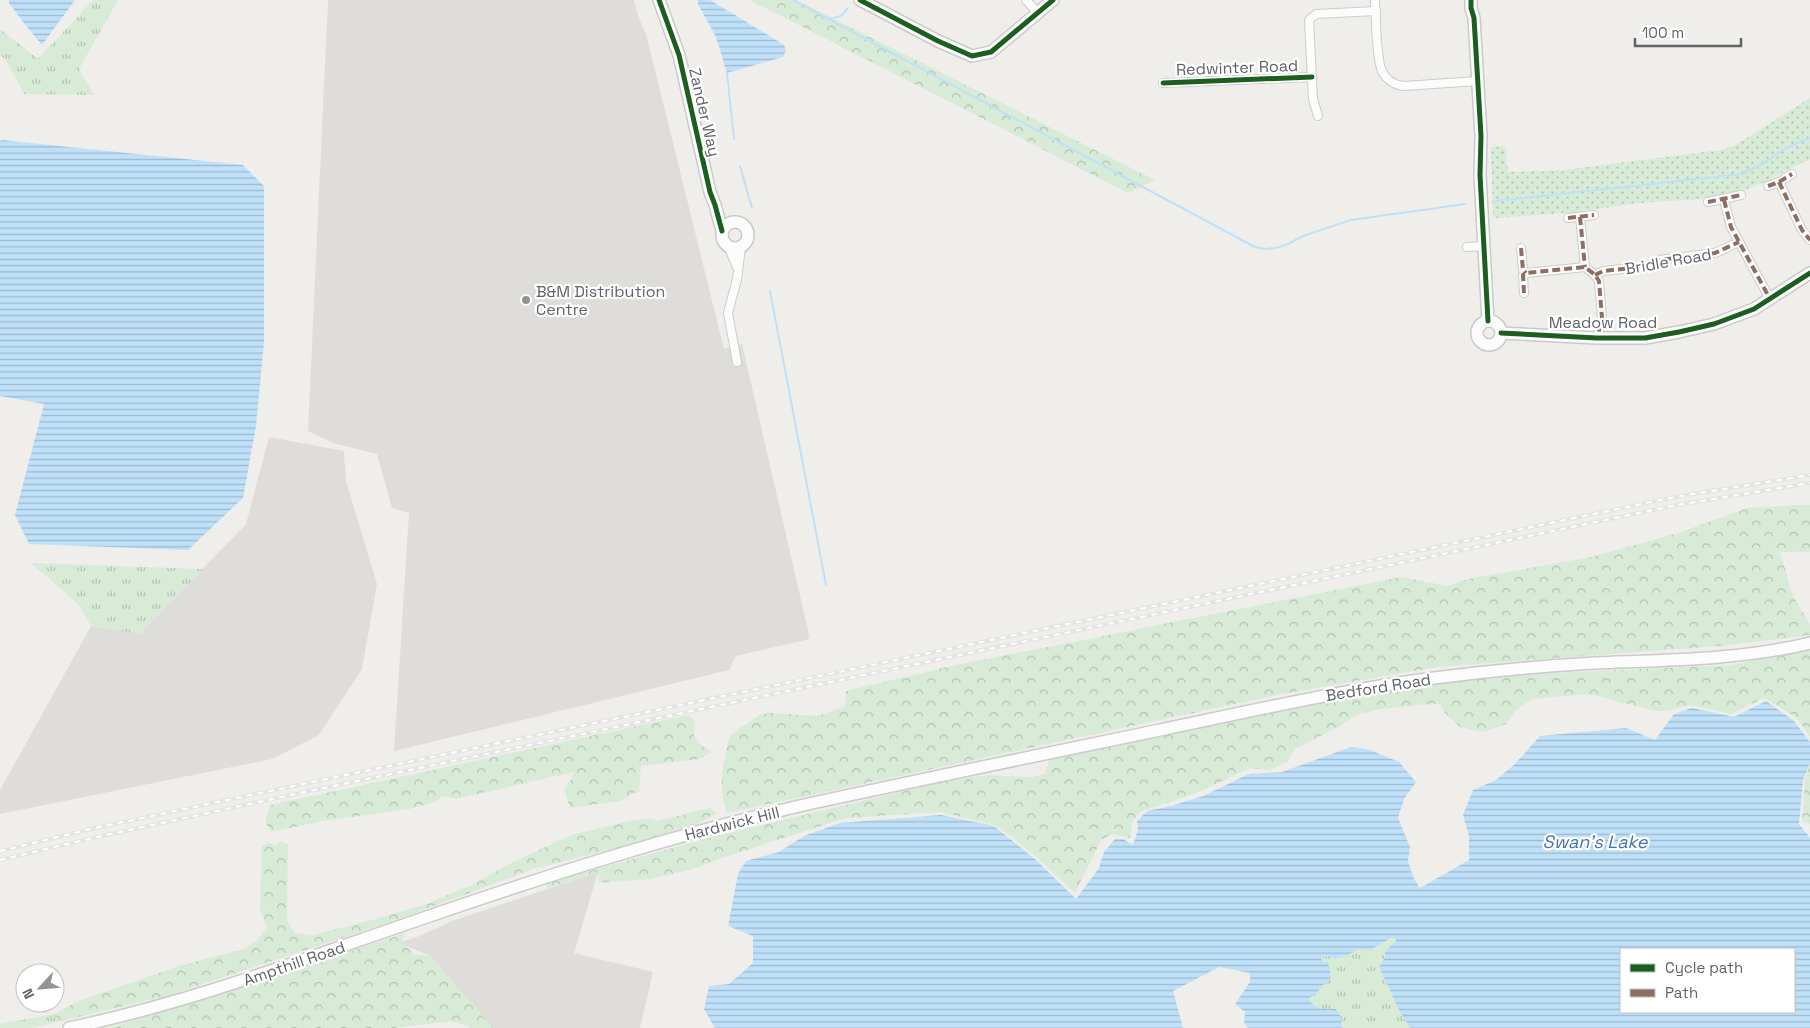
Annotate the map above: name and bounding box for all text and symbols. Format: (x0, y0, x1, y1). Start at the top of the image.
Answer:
scale bar (1635, 15, 1741, 47)
text: 100 m (1642, 23, 1684, 42)
street label: Redwinter Road (1176, 55, 1298, 80)
street label: Zander Way (684, 66, 725, 159)
street label: Bridle Road (1623, 244, 1713, 279)
place label: B&M Distribution Centre (536, 281, 665, 320)
marker: B&M Distribution Centre (520, 294, 532, 306)
street label: Meadow Road (1549, 312, 1657, 333)
street label: Bedford Road (1324, 669, 1432, 706)
street label: Hardwick Hill (683, 802, 782, 845)
water label: Swan's Lake (1543, 830, 1649, 853)
street label: Ampthill Road (241, 936, 348, 991)
legend (1620, 948, 1795, 1013)
text: Cycle path (1665, 958, 1743, 977)
north arrow (15, 963, 65, 1013)
text: Path (1665, 983, 1698, 1002)
text: N (18, 986, 38, 1002)

